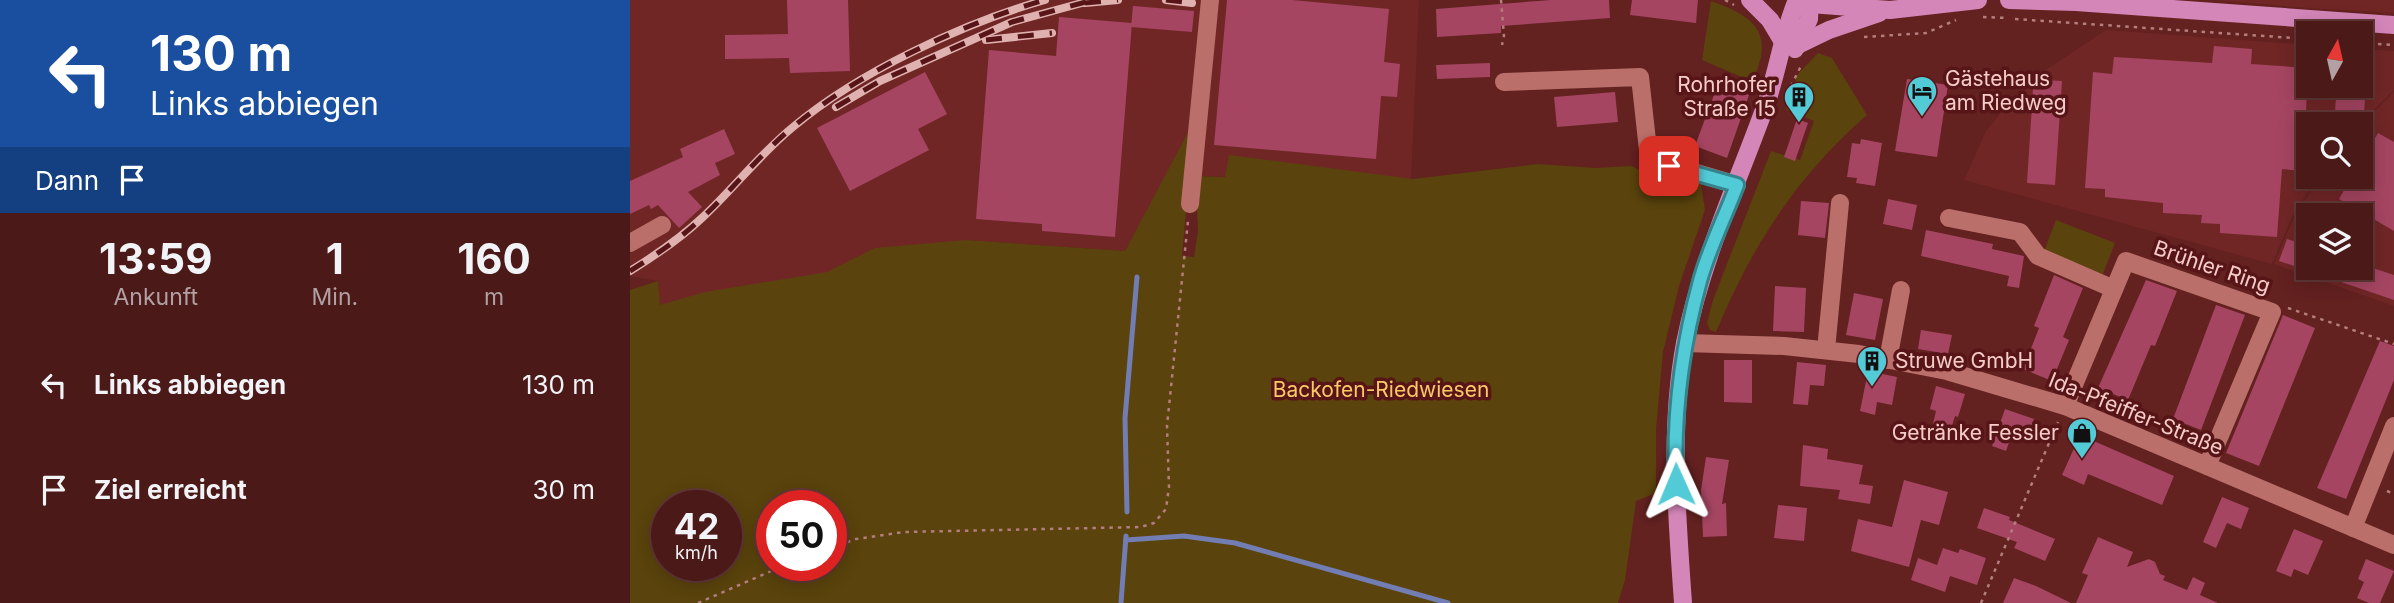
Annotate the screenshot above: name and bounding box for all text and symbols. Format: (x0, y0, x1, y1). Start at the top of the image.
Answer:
north arrow (2296, 21, 2373, 98)
map controls (2296, 21, 2373, 280)
text: 130 m (150, 24, 292, 83)
icon: left (35, 28, 126, 119)
place label: Gästehaus am Riedweg (1945, 66, 2067, 115)
place label: Rohrhofer Straße 15 (1677, 72, 1776, 121)
hotel icon: Gästehaus am Riedweg (1905, 74, 1939, 118)
building icon: Rohrhofer Straße 15 (1782, 80, 1816, 124)
text: Links abbiegen (150, 84, 379, 123)
button: search (2296, 112, 2373, 189)
pin (1639, 136, 1699, 196)
icon: arrive (1650, 147, 1688, 185)
icon: arrive (113, 161, 151, 199)
text: Dann (35, 165, 99, 196)
button: layers (2296, 203, 2373, 280)
text: 13:59 (99, 233, 212, 284)
text: 1 (326, 233, 344, 284)
text: 160 (457, 233, 531, 284)
street label: Brühler Ring (2151, 235, 2274, 298)
text: Ankunft (114, 283, 198, 311)
text: Min. (312, 283, 358, 311)
text: m (484, 283, 504, 311)
building icon: Struwe GmbH (1855, 344, 1889, 388)
place label: Struwe GmbH (1895, 348, 2033, 373)
icon: left (35, 366, 73, 404)
street label: Ida-Pfeiffer-Straße (2045, 367, 2227, 460)
text: Links abbiegen (94, 369, 286, 400)
text: 130 m (522, 369, 595, 400)
park label: Backofen-Riedwiesen (1273, 377, 1489, 402)
shop icon: Getränke Fessler (2065, 416, 2099, 460)
place label: Getränke Fessler (1892, 420, 2059, 445)
position arrow (1639, 447, 1713, 521)
icon: arrive (35, 471, 73, 509)
text: Ziel erreicht (94, 474, 247, 505)
text: 30 m (532, 474, 595, 505)
speed limit sign: 50 (756, 490, 847, 581)
text: 42 (674, 505, 719, 547)
text: km/h (675, 542, 718, 563)

